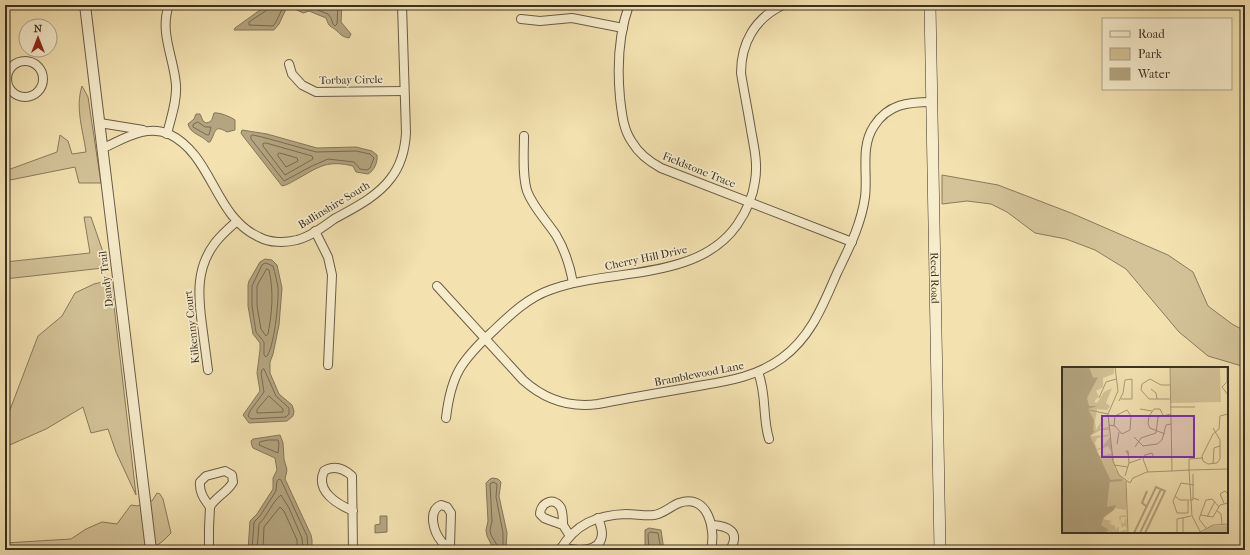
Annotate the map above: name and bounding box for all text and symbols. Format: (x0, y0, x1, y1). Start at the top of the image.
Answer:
north arrow (18, 18, 58, 58)
legend (1102, 18, 1232, 90)
text: N (34, 22, 43, 35)
text: Road (1138, 27, 1165, 41)
text: Park (1138, 47, 1163, 61)
text: Water (1137, 67, 1171, 81)
street label: Torbay Circle (319, 73, 384, 87)
street label: Fieldstone Trace (661, 149, 738, 191)
street label: Ballinshire South (296, 178, 373, 232)
street label: Cherry Hill Drive (604, 243, 689, 273)
street label: Dandy Trail (96, 250, 116, 308)
street label: Reed Road (928, 252, 942, 305)
street label: Kilkenny Court (182, 290, 202, 364)
street label: Bramblewood Lane (653, 359, 745, 389)
inset map (1062, 367, 1228, 533)

